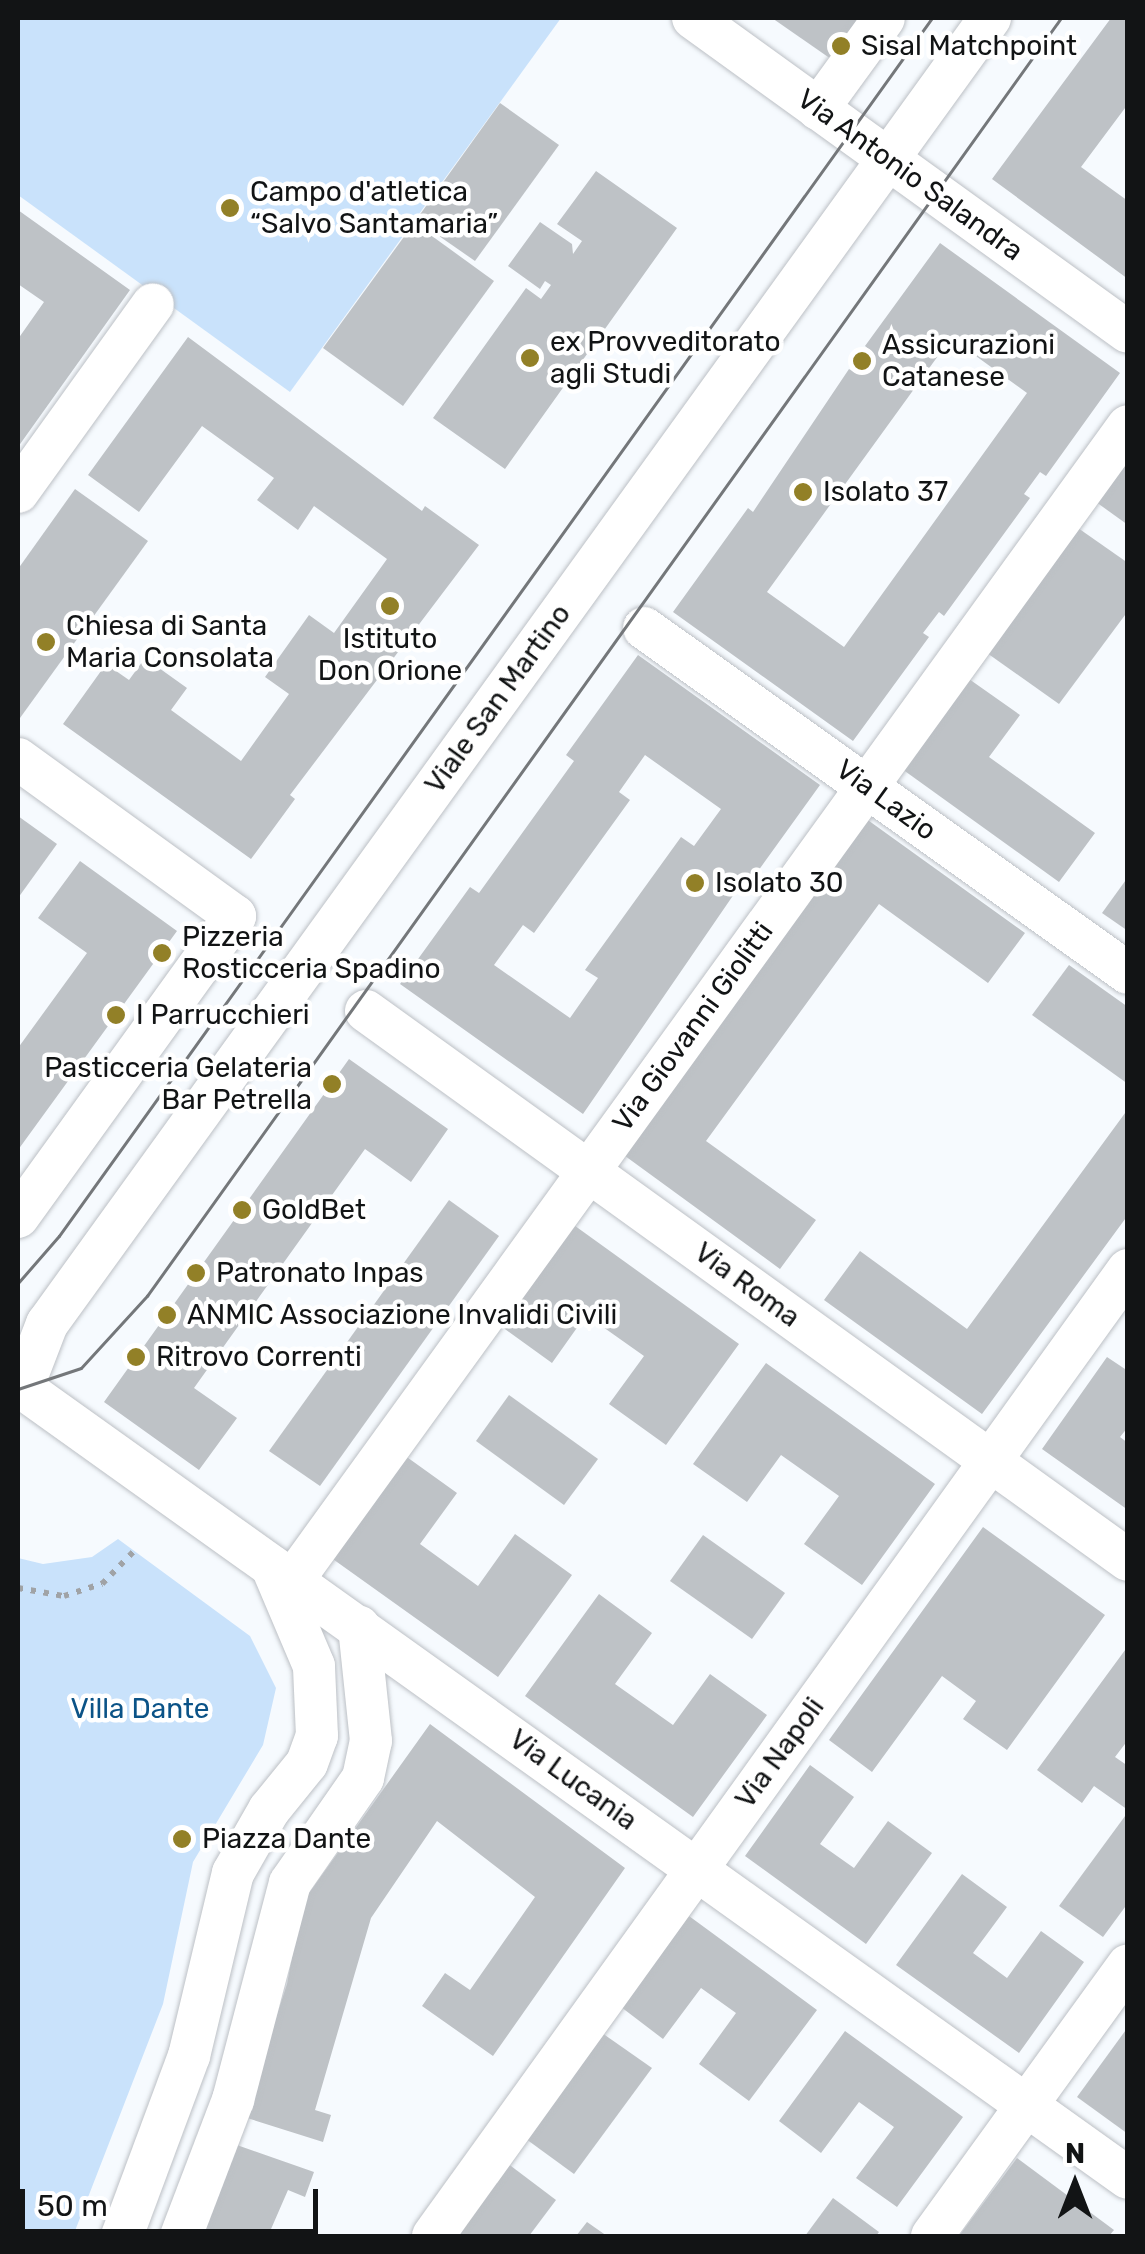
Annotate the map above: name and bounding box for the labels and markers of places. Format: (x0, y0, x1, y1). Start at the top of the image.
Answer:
place label: Sisal Matchpoint (861, 29, 1077, 63)
marker: Sisal Matchpoint (830, 35, 852, 57)
place label: Campo d'atletica “Salvo Santamaria” (250, 175, 498, 241)
marker: Campo d'atletica “Salvo Santamaria” (219, 197, 241, 219)
place label: ex Provveditorato agli Studi (550, 325, 781, 391)
place label: Assicurazioni Catanese (882, 328, 1055, 394)
marker: ex Provveditorato agli Studi (519, 347, 541, 369)
marker: Assicurazioni Catanese (851, 350, 873, 372)
place label: Isolato 37 (823, 475, 948, 509)
marker: Isolato 37 (792, 481, 814, 503)
marker: Istituto Don Orione (379, 595, 401, 617)
place label: Chiesa di Santa Maria Consolata (66, 609, 274, 675)
place label: Istituto Don Orione (318, 622, 462, 688)
marker: Chiesa di Santa Maria Consolata (35, 631, 57, 653)
place label: Isolato 30 (715, 866, 844, 900)
marker: Isolato 30 (684, 872, 706, 894)
place label: Pizzeria Rosticceria Spadino (182, 920, 441, 986)
marker: Pizzeria Rosticceria Spadino (151, 942, 173, 964)
place label: I Parrucchieri (136, 998, 310, 1032)
marker: I Parrucchieri (105, 1004, 127, 1026)
place label: Pasticceria Gelateria Bar Petrella (44, 1051, 312, 1117)
marker: Pasticceria Gelateria Bar Petrella (321, 1073, 343, 1095)
place label: GoldBet (262, 1193, 366, 1227)
marker: GoldBet (231, 1199, 253, 1221)
place label: Patronato Inpas (216, 1256, 424, 1290)
marker: Patronato Inpas (185, 1262, 207, 1284)
place label: ANMIC Associazione Invalidi Civili (187, 1298, 618, 1332)
marker: ANMIC Associazione Invalidi Civili (156, 1304, 178, 1326)
place label: Ritrovo Correnti (156, 1340, 362, 1374)
marker: Ritrovo Correnti (125, 1346, 147, 1368)
place label: Piazza Dante (202, 1822, 371, 1856)
marker: Piazza Dante (171, 1828, 193, 1850)

